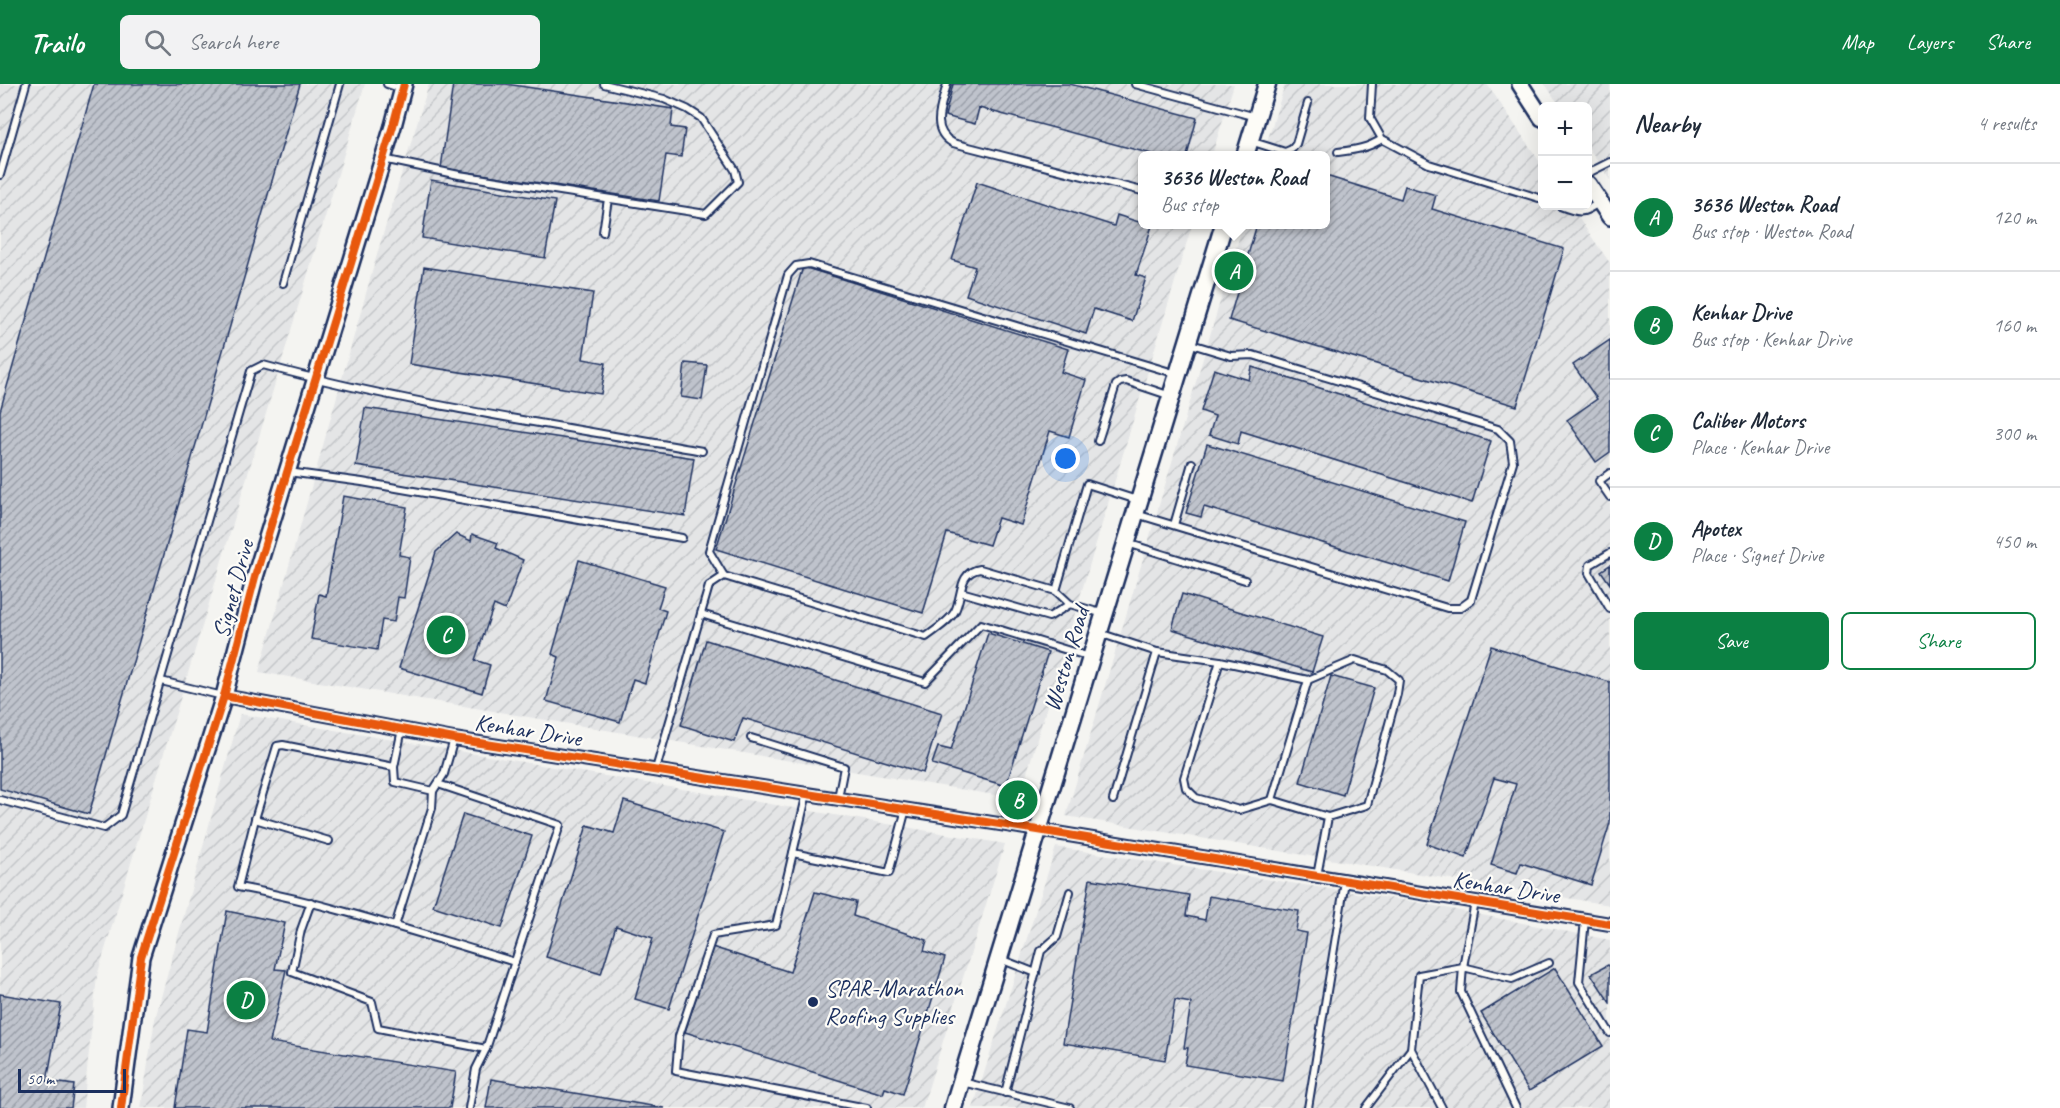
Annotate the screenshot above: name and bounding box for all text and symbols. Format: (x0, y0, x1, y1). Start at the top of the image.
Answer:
search box (120, 15, 540, 69)
text: Trailo (30, 25, 84, 60)
icon: search (141, 26, 174, 59)
text: Search here (189, 28, 278, 56)
text: Map (1841, 29, 1874, 55)
text: Layers (1907, 29, 1953, 55)
text: Share (1986, 29, 2030, 55)
map controls (1538, 102, 1592, 210)
button: + (1538, 102, 1592, 156)
text: Nearby (1634, 107, 1699, 140)
text: 4 results (1977, 111, 2036, 136)
popup (1138, 151, 1330, 229)
button: − (1538, 156, 1592, 210)
text: 3636 Weston Road (1161, 164, 1307, 192)
text: 3636 Weston Road (1691, 191, 1837, 219)
text: Bus stop (1161, 192, 1219, 217)
text: A (1648, 205, 1659, 230)
text: 120 m (1993, 205, 2036, 230)
text: Bus stop · Weston Road (1691, 219, 1852, 244)
pin: A (1214, 248, 1254, 294)
text: Kenhar Drive (1691, 299, 1791, 327)
text: B (1648, 313, 1659, 338)
text: 160 m (1993, 313, 2036, 338)
text: Bus stop · Kenhar Drive (1691, 327, 1852, 352)
text: Caliber Motors (1691, 407, 1805, 435)
text: C (1649, 421, 1658, 446)
text: 300 m (1993, 421, 2036, 446)
text: Place · Kenhar Drive (1691, 435, 1829, 460)
your location (1051, 444, 1080, 473)
text: Apotex (1691, 515, 1741, 543)
text: D (1648, 529, 1659, 554)
text: 450 m (1993, 529, 2036, 554)
street label: Signet Drive (206, 534, 261, 641)
text: Place · Signet Drive (1691, 543, 1823, 568)
street label: Weston Road (1036, 600, 1097, 715)
pin: C (426, 612, 466, 658)
button: Save (1634, 612, 1829, 670)
button: Share (1841, 612, 2036, 670)
street label: Kenhar Drive (473, 707, 586, 754)
pin: B (998, 778, 1038, 822)
street label: Kenhar Drive (1451, 864, 1564, 911)
place label: SPAR-Marathon Roofing Supplies (825, 973, 964, 1031)
pin: D (226, 978, 266, 1022)
marker: SPAR-Marathon Roofing Supplies (806, 995, 820, 1009)
scale bar (18, 1066, 126, 1094)
text: 50 m (27, 1069, 54, 1089)

